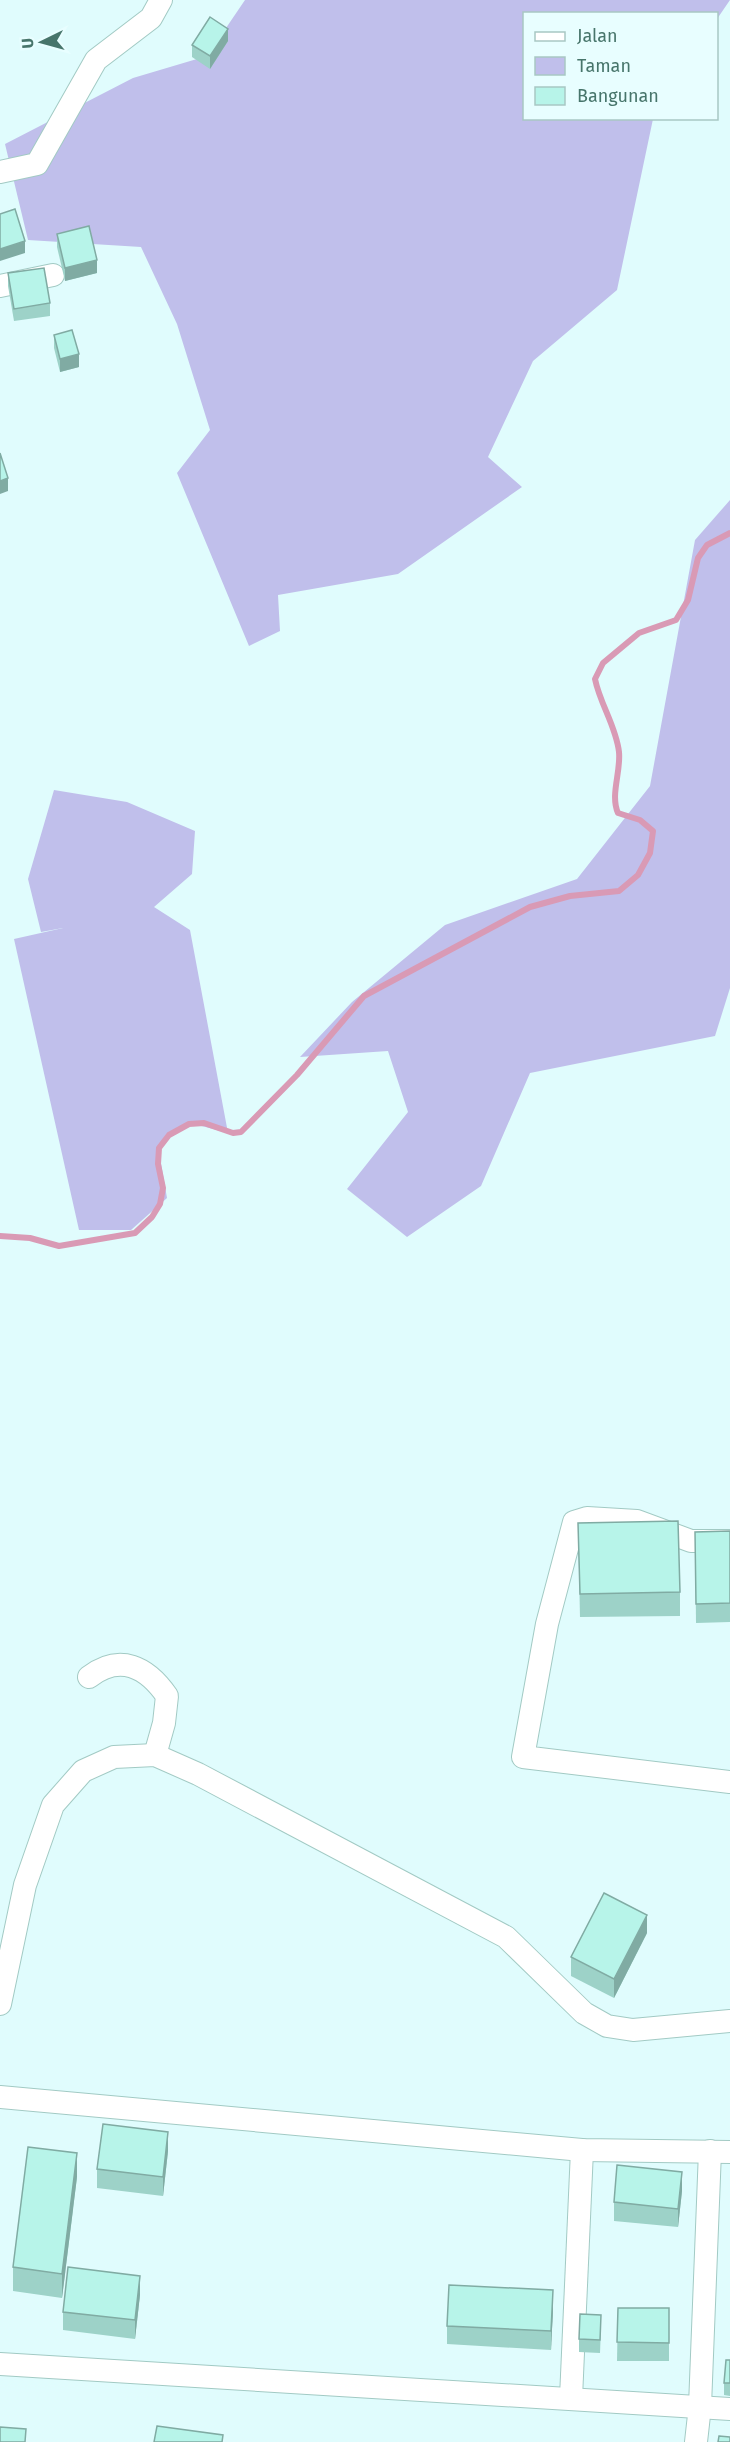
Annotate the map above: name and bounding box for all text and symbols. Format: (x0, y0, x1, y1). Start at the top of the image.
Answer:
north arrow (12, 12, 72, 72)
legend (523, 12, 718, 120)
text: Jalan (577, 25, 618, 47)
text: U (18, 37, 37, 49)
text: Taman (577, 55, 631, 77)
text: Bangunan (577, 85, 659, 107)

